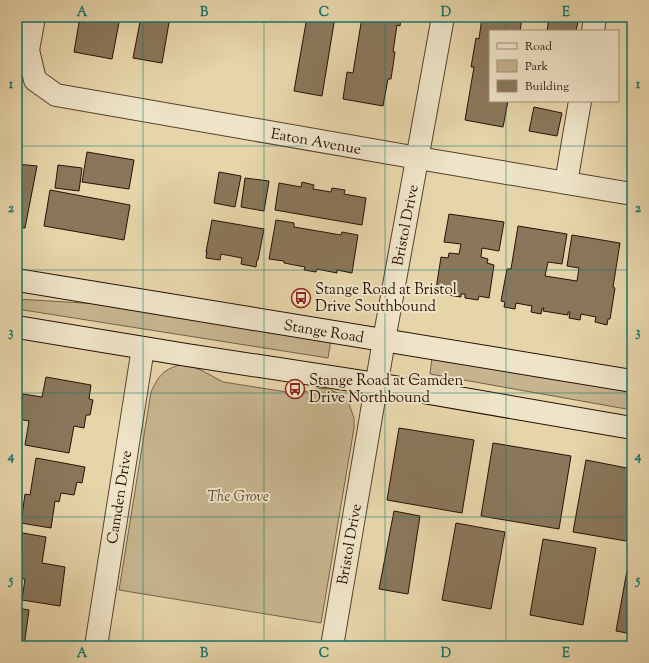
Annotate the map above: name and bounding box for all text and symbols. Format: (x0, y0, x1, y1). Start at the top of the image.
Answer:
text: A (77, 4, 88, 22)
text: B (200, 4, 209, 22)
text: C (319, 4, 329, 22)
text: D (441, 4, 451, 22)
text: E (562, 4, 570, 22)
legend (489, 30, 619, 102)
text: Road (525, 38, 552, 56)
text: Park (525, 58, 548, 76)
text: 1 (9, 76, 14, 94)
text: 1 (636, 76, 641, 94)
text: Building (525, 78, 569, 96)
street label: Eaton Avenue (269, 124, 363, 161)
street label: Bristol Drive (388, 183, 425, 268)
text: 2 (8, 200, 15, 218)
text: 2 (635, 200, 642, 218)
place label: Stange Road at Bristol Drive Southbound (315, 280, 457, 318)
bus stop icon: Stange Road at Bristol Drive Southbound (290, 287, 312, 309)
street label: Stange Road (282, 316, 366, 349)
text: 3 (8, 324, 14, 342)
text: 3 (635, 324, 641, 342)
place label: Stange Road at Camden Drive Northbound (309, 371, 464, 409)
bus stop icon: Stange Road at Camden Drive Northbound (284, 378, 306, 400)
text: 4 (7, 448, 15, 466)
text: 4 (634, 448, 642, 466)
street label: Camden Drive (103, 449, 138, 546)
park label: The Grove (207, 487, 269, 508)
street label: Bristol Drive (333, 502, 368, 586)
text: 5 (8, 572, 14, 590)
text: 5 (635, 572, 641, 590)
text: A (77, 645, 88, 663)
text: B (200, 645, 209, 663)
text: C (319, 645, 329, 663)
text: D (441, 645, 451, 663)
text: E (562, 645, 570, 663)

